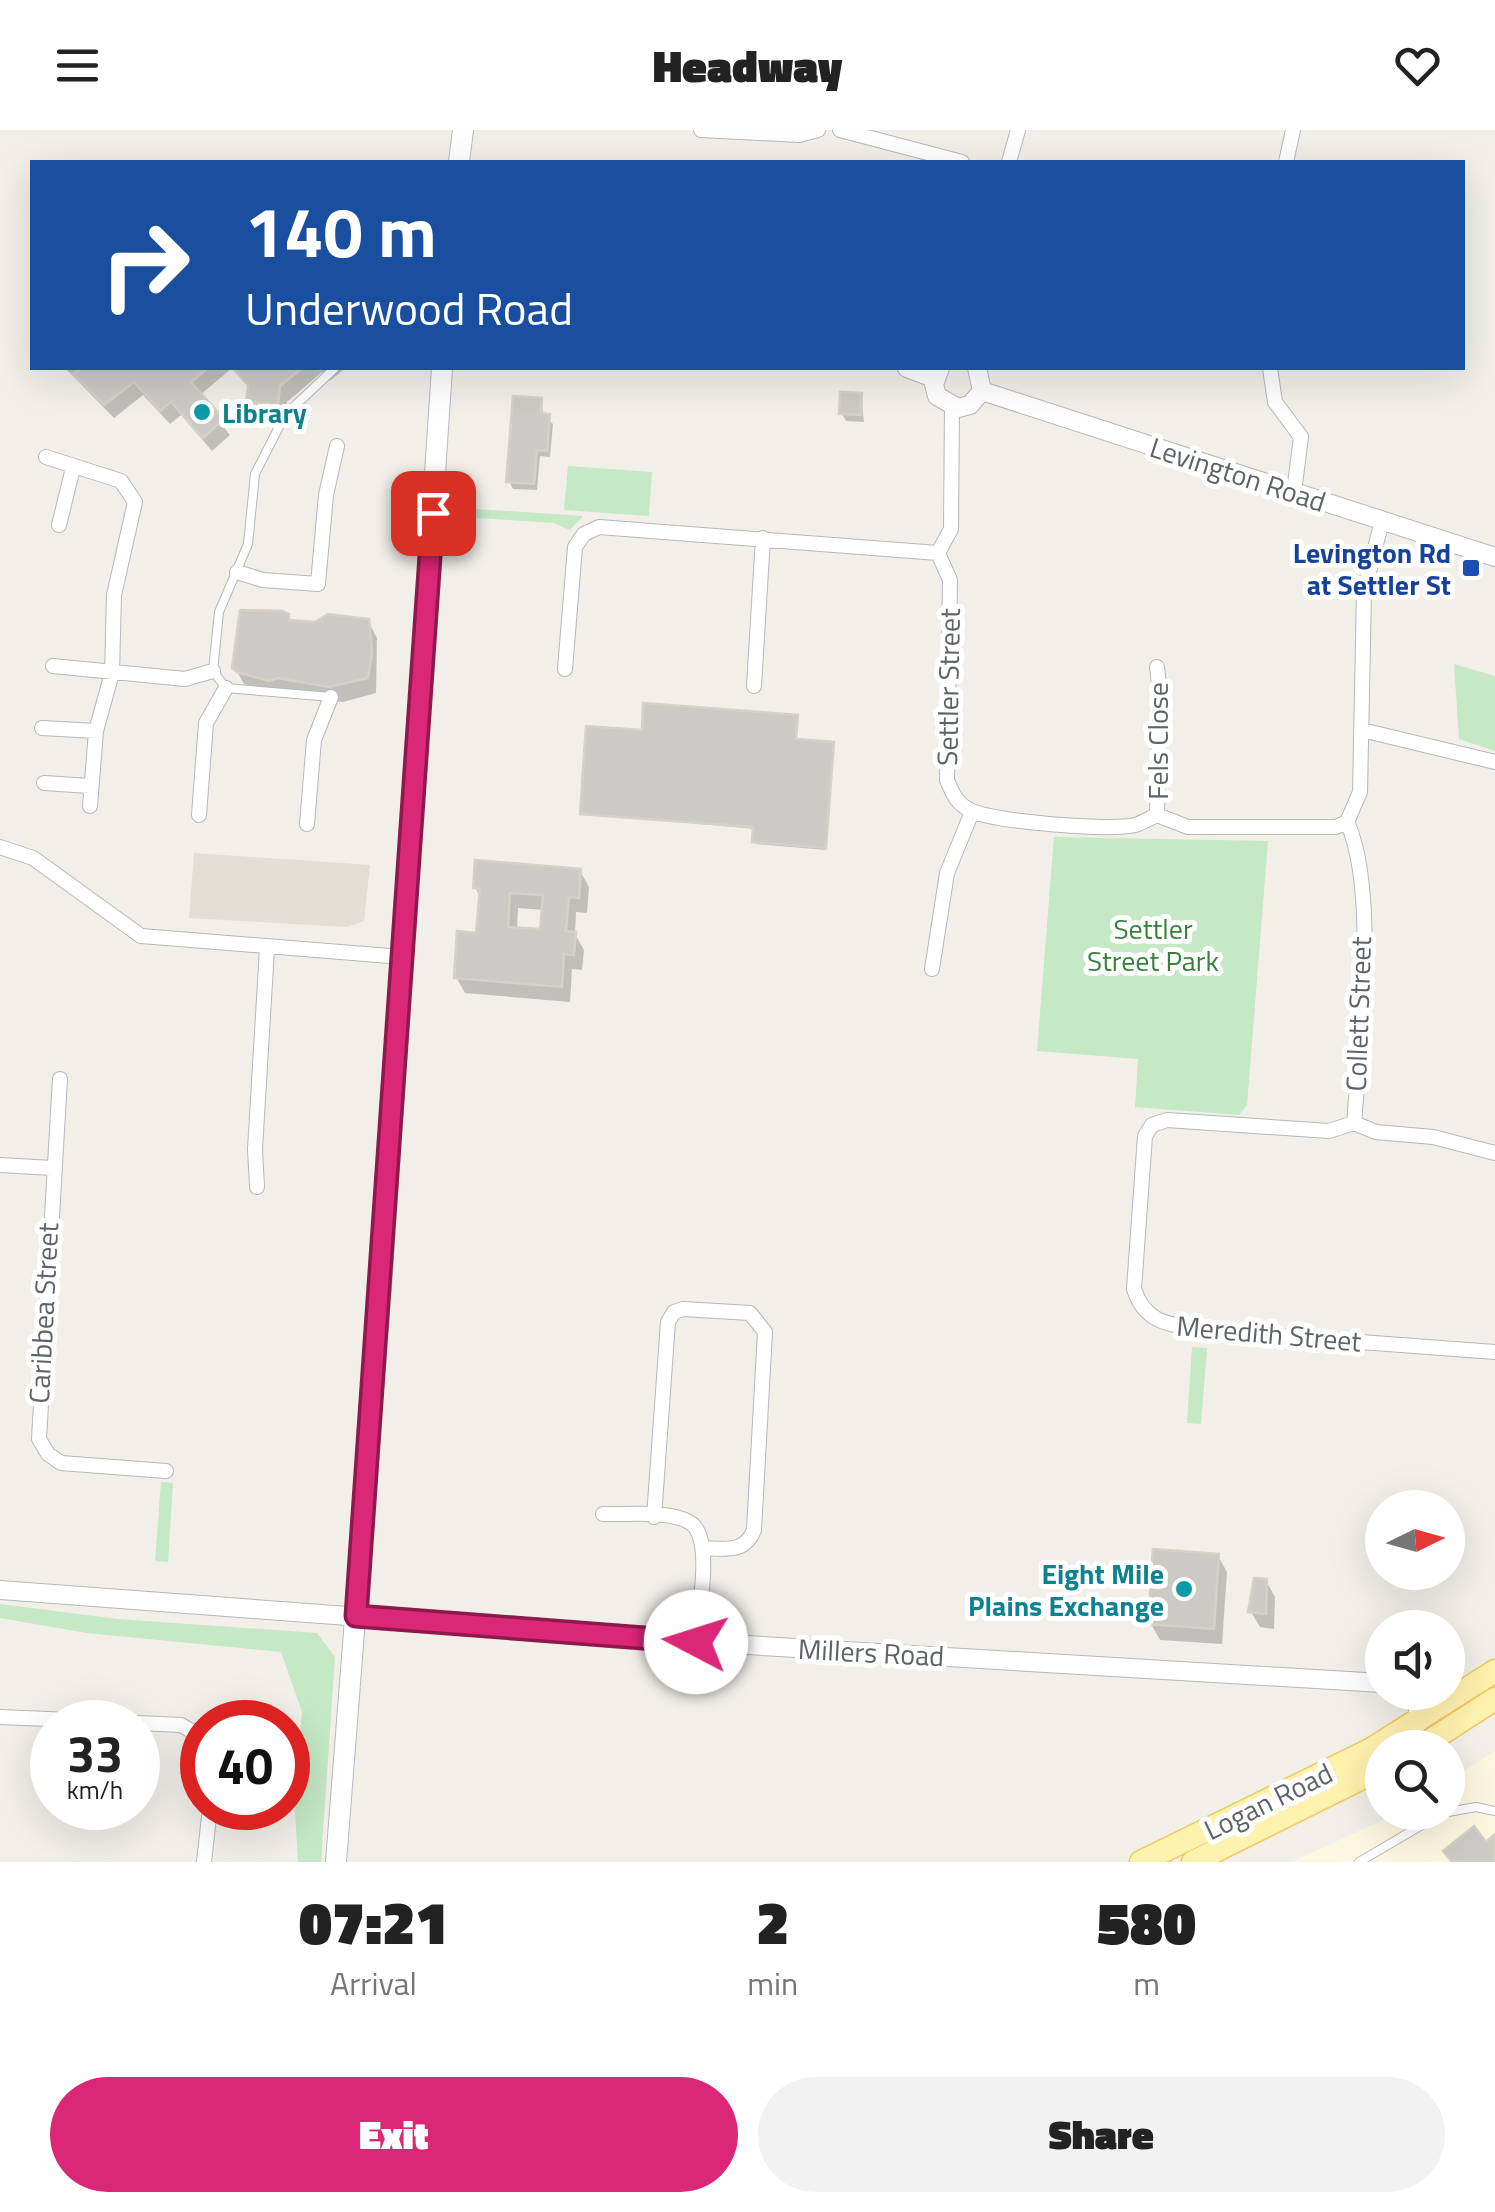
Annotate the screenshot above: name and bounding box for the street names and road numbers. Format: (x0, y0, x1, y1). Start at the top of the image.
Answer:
street label: Levington Road (1144, 425, 1332, 523)
street label: Settler Street (925, 608, 971, 766)
street label: Fels Close (1136, 682, 1179, 800)
street label: Collett Street (1334, 936, 1382, 1092)
street label: Caribbea Street (17, 1221, 69, 1405)
street label: Meredith Street (1175, 1304, 1363, 1363)
street label: Millers Road (797, 1627, 945, 1677)
street label: Logan Road (1196, 1751, 1340, 1851)

